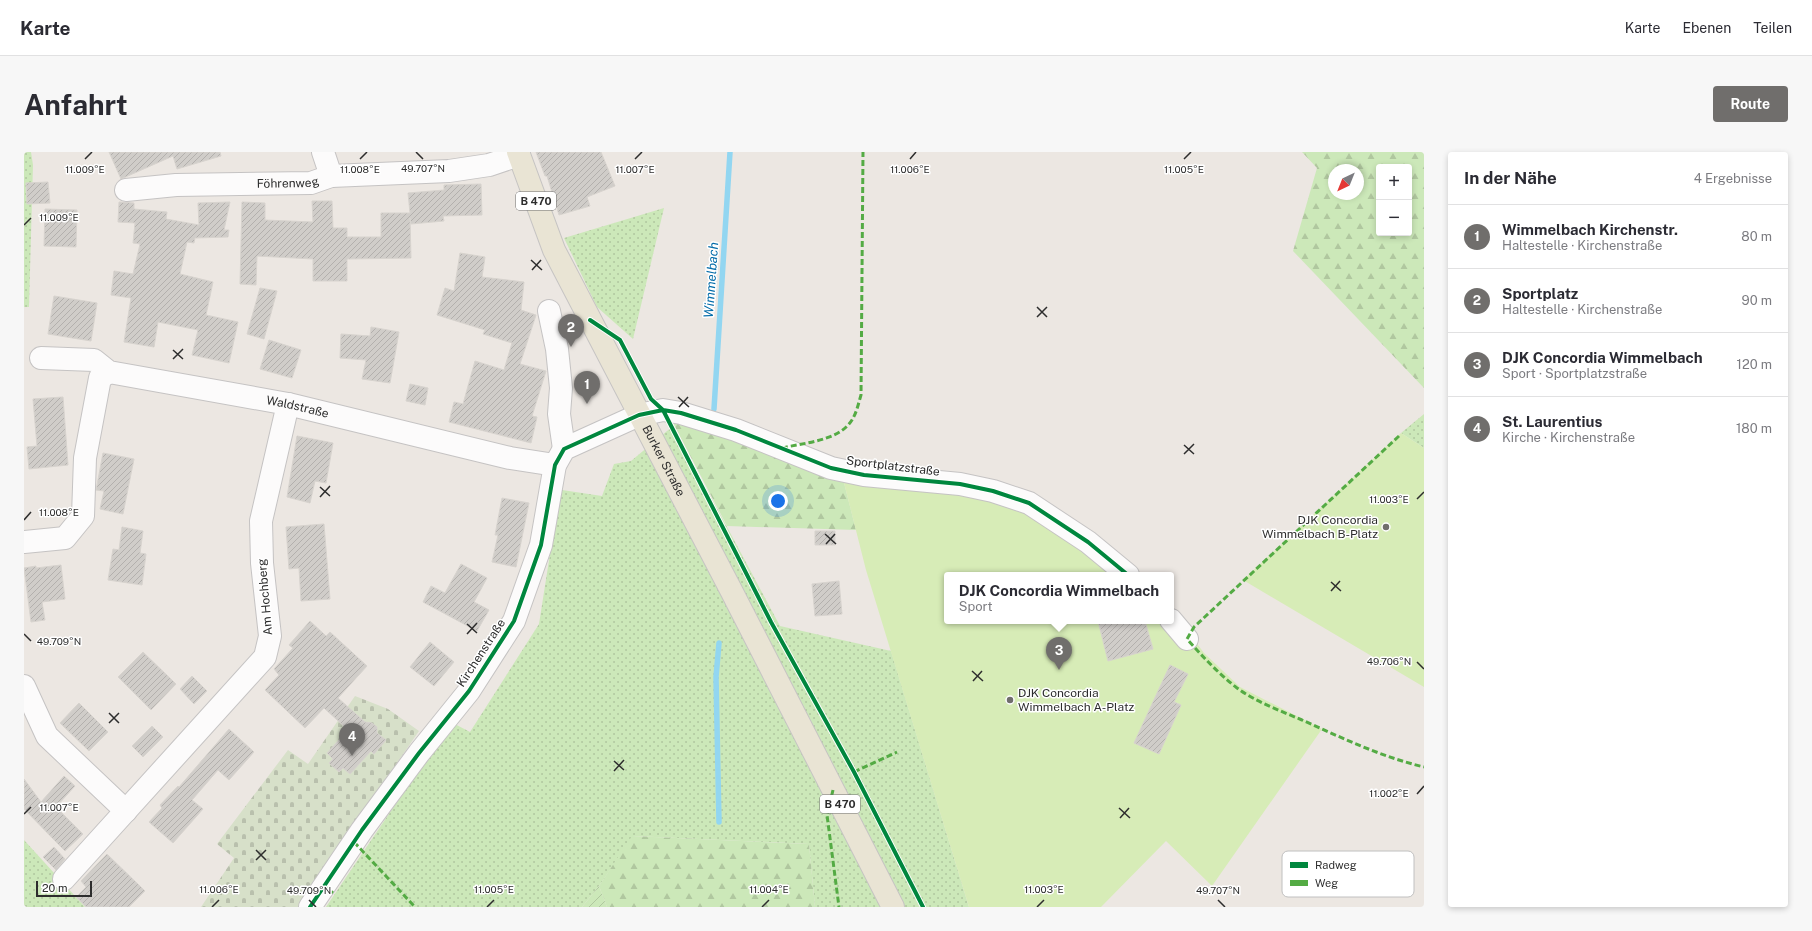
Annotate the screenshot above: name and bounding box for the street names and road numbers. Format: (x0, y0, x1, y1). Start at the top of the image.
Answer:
street label: Föhrenweg (256, 174, 321, 191)
road number: B 470 (516, 192, 556, 210)
street label: Waldstraße (265, 393, 330, 421)
street label: Burker Straße (639, 423, 688, 499)
street label: Sportplatzstraße (845, 453, 941, 479)
street label: Am Hochberg (255, 558, 275, 636)
street label: Kirchenstraße (454, 616, 508, 690)
road number: B 470 (820, 795, 860, 813)

